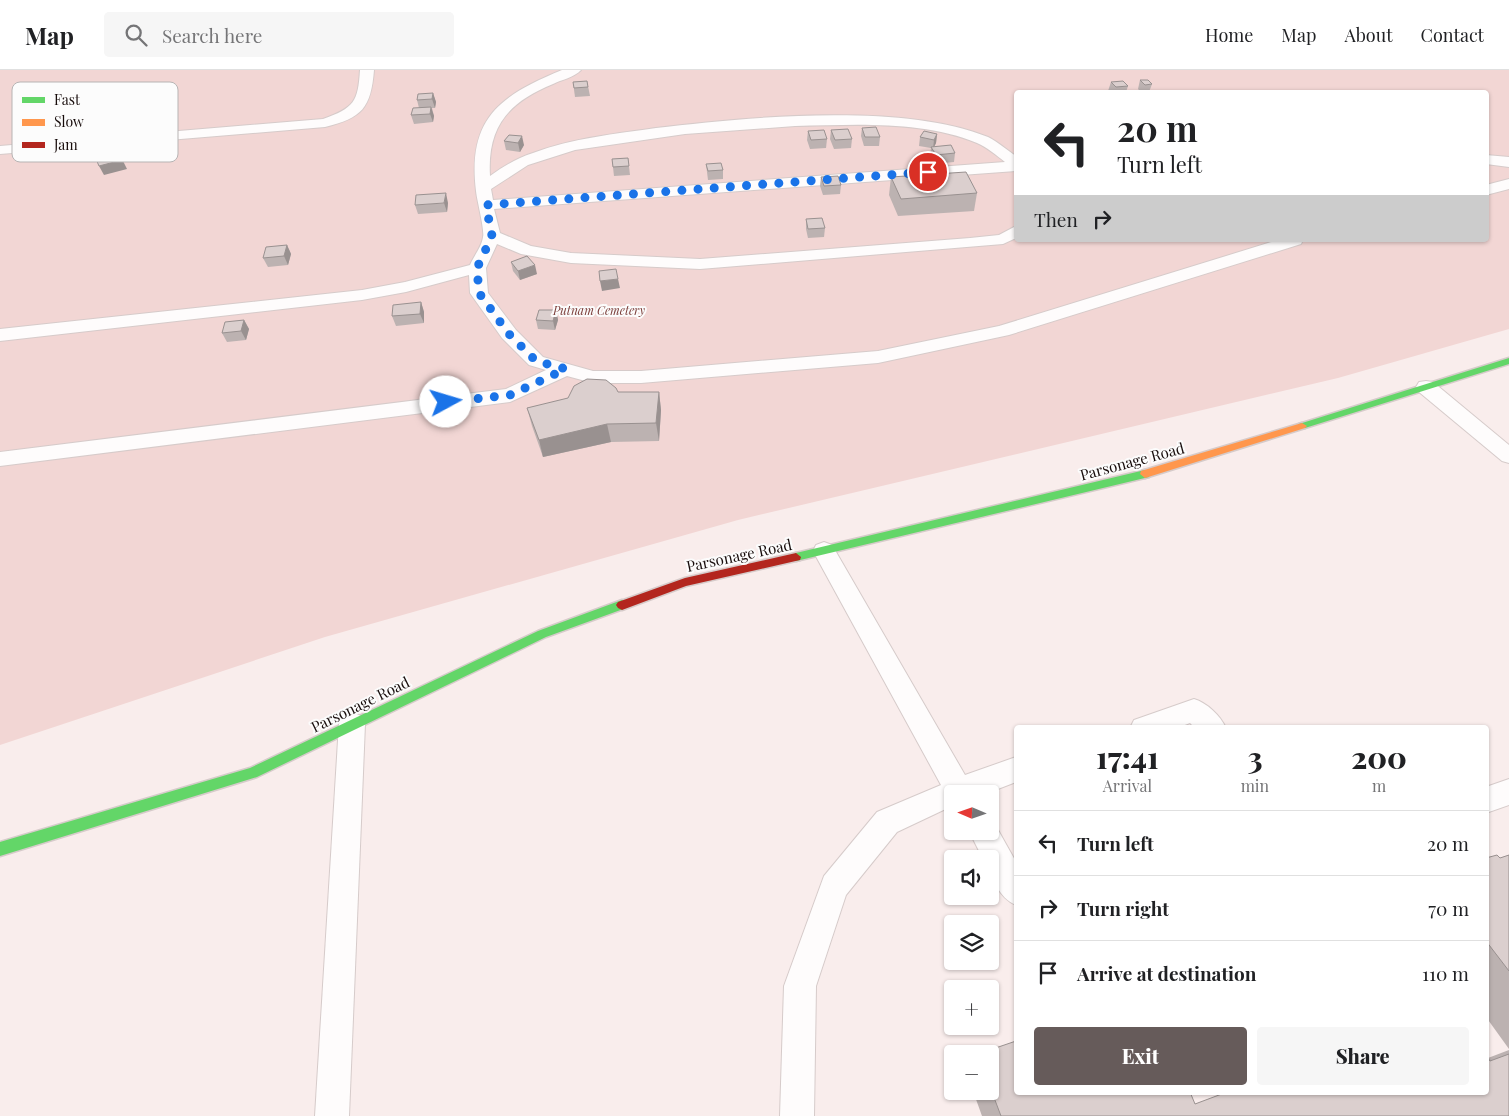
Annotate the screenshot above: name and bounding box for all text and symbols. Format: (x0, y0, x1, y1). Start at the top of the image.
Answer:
search box (104, 12, 454, 57)
text: Map (25, 19, 74, 51)
icon: search (122, 21, 150, 49)
text: Search here (162, 22, 262, 48)
text: Home (1205, 23, 1253, 47)
text: Map (1281, 23, 1316, 47)
text: About (1344, 23, 1393, 47)
text: Contact (1421, 23, 1484, 47)
legend (12, 82, 178, 162)
text: Fast (54, 90, 81, 109)
text: 20 m (1117, 104, 1198, 151)
icon: left (1034, 110, 1099, 175)
text: Slow (54, 112, 84, 131)
text: Jam (53, 135, 78, 154)
text: Turn left (1117, 149, 1202, 179)
pin (907, 151, 949, 193)
icon: arrive (914, 158, 942, 186)
icon: right (1088, 205, 1116, 233)
text: Then (1034, 206, 1078, 232)
park label: Putnam Cemetery (552, 302, 645, 318)
position arrow (419, 375, 471, 427)
street label: Parsonage Road (1078, 437, 1187, 485)
street label: Parsonage Road (684, 534, 794, 576)
street label: Parsonage Road (307, 671, 413, 737)
text: 17:41 (1096, 737, 1159, 777)
text: 3 (1247, 737, 1262, 777)
text: 200 (1351, 737, 1407, 777)
text: Arrival (1103, 775, 1152, 796)
text: min (1241, 775, 1269, 796)
text: m (1372, 775, 1386, 796)
north arrow (944, 785, 999, 840)
map controls (944, 785, 999, 1100)
icon: left (1034, 829, 1062, 857)
text: Turn left (1077, 830, 1154, 856)
text: 20 m (1427, 830, 1469, 856)
button: sound (944, 850, 999, 905)
icon: right (1034, 894, 1062, 922)
text: Turn right (1077, 895, 1169, 921)
text: 70 m (1428, 895, 1469, 921)
button: layers (944, 915, 999, 970)
icon: arrive (1034, 959, 1062, 987)
text: Arrive at destination (1077, 960, 1257, 986)
text: 110 m (1422, 960, 1469, 986)
button: + (944, 980, 999, 1035)
button: Exit (1034, 1027, 1247, 1085)
button: Share (1257, 1027, 1469, 1085)
button: − (944, 1045, 999, 1100)

